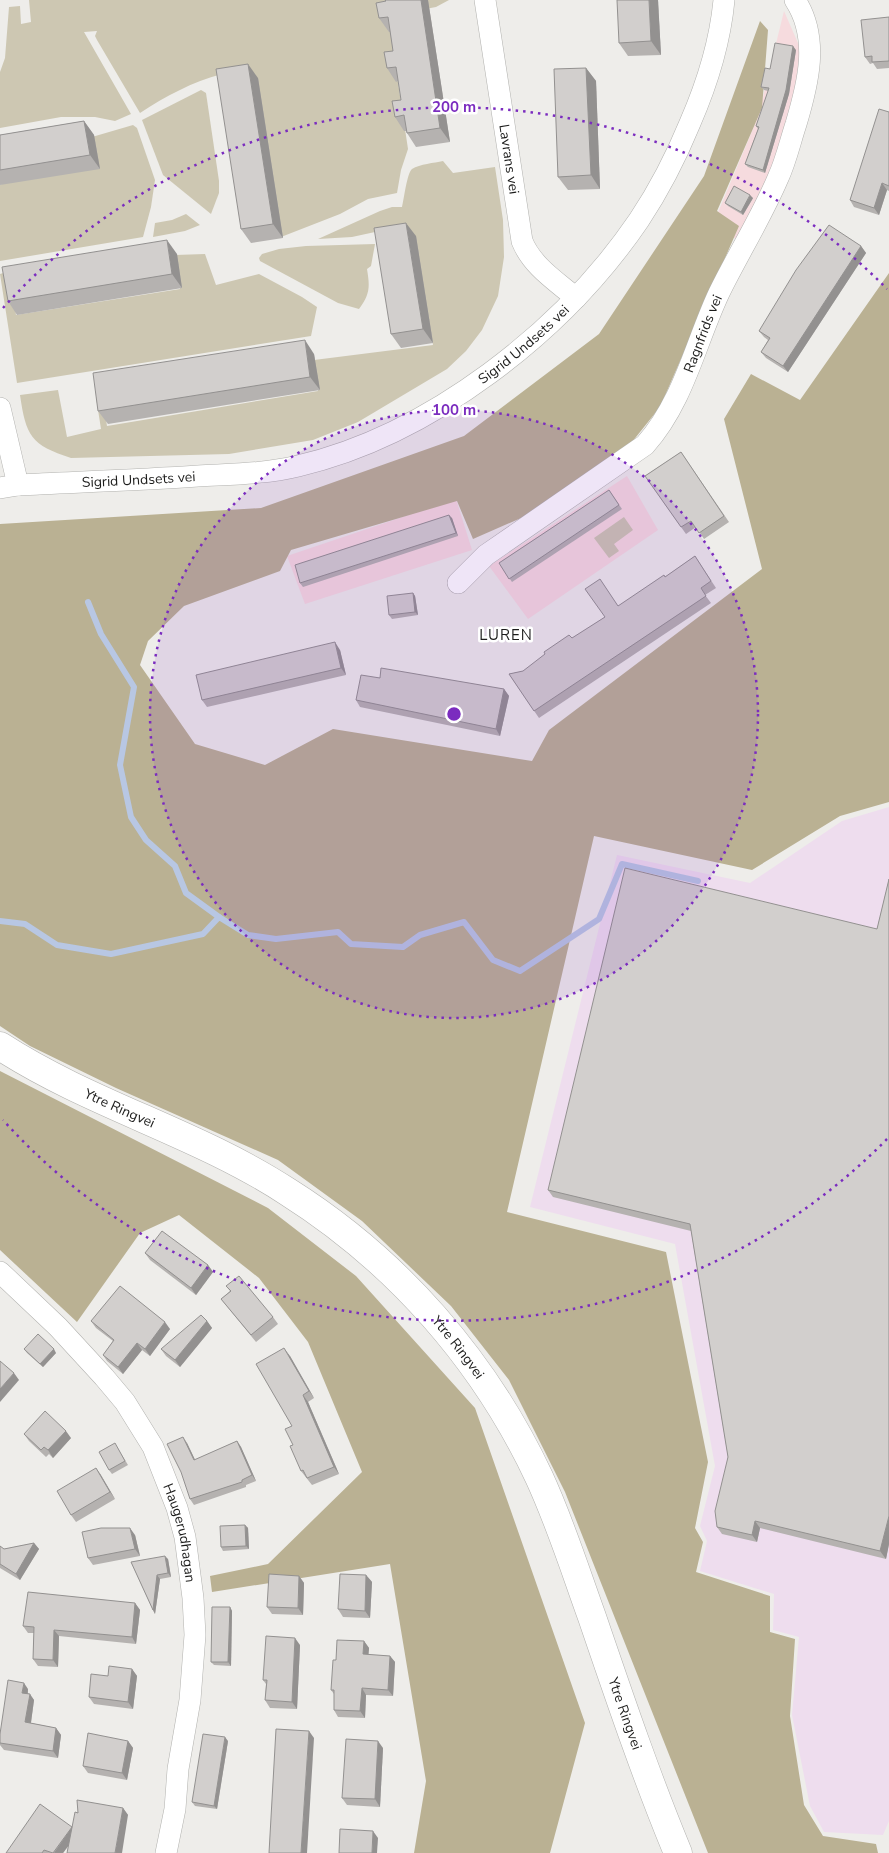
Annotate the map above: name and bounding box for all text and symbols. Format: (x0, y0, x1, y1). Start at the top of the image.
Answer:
text: 200 m (432, 97, 476, 117)
street label: Lavrans vei (495, 123, 524, 196)
street label: Ragnfrids vei (679, 292, 726, 375)
street label: Sigrid Undsets vei (474, 300, 573, 388)
text: 100 m (432, 400, 476, 420)
street label: Sigrid Undsets vei (81, 467, 196, 492)
district label: LUREN (479, 625, 533, 645)
centre of rings (445, 705, 463, 723)
street label: Ytre Ringvei (81, 1083, 158, 1132)
street label: Ytre Ringvei (427, 1311, 489, 1383)
street label: Haugerudhagan (159, 1480, 200, 1584)
street label: Ytre Ringvei (604, 1674, 647, 1752)

